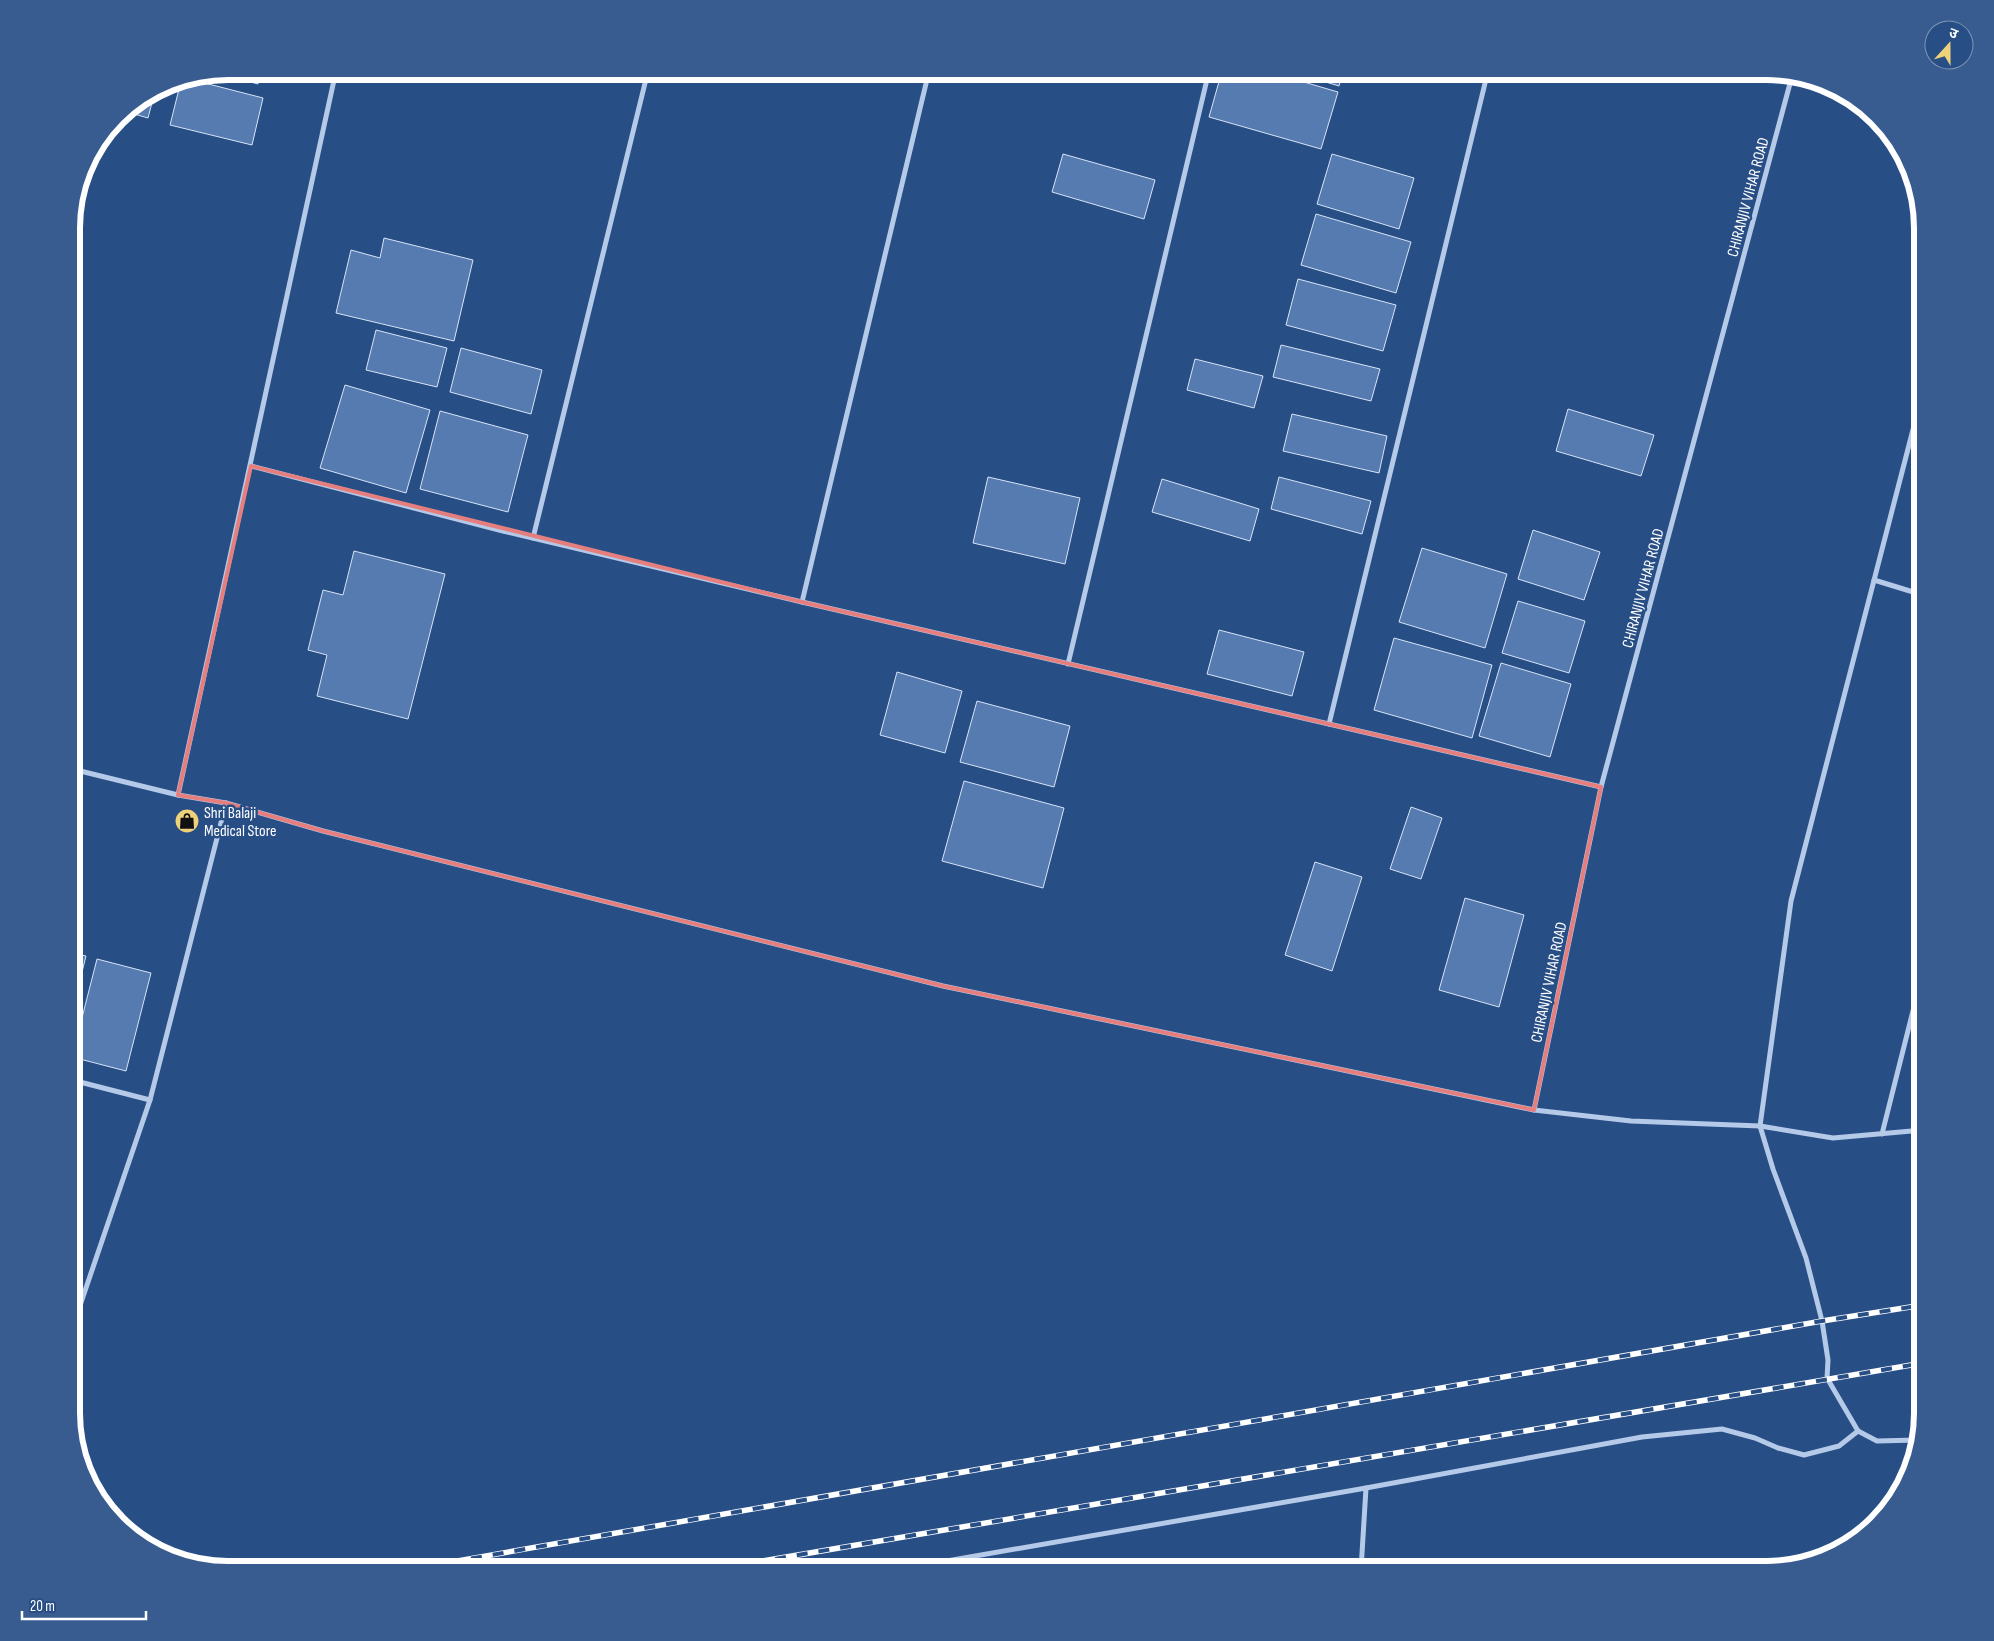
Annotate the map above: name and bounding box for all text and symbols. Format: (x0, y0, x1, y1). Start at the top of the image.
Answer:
north arrow (1924, 20, 1974, 70)
text: उ (1947, 24, 1961, 43)
street label: CHIRANJIV VIHAR ROAD (1723, 136, 1774, 259)
street label: CHIRANJIV VIHAR ROAD (1618, 527, 1669, 650)
place label: Shri Balaji Medical Store (204, 804, 276, 841)
shop icon: Shri Balaji Medical Store (174, 808, 200, 834)
street label: CHIRANJIV VIHAR ROAD (1527, 920, 1572, 1044)
scale bar (22, 1588, 146, 1620)
text: 20 m (30, 1597, 55, 1616)

